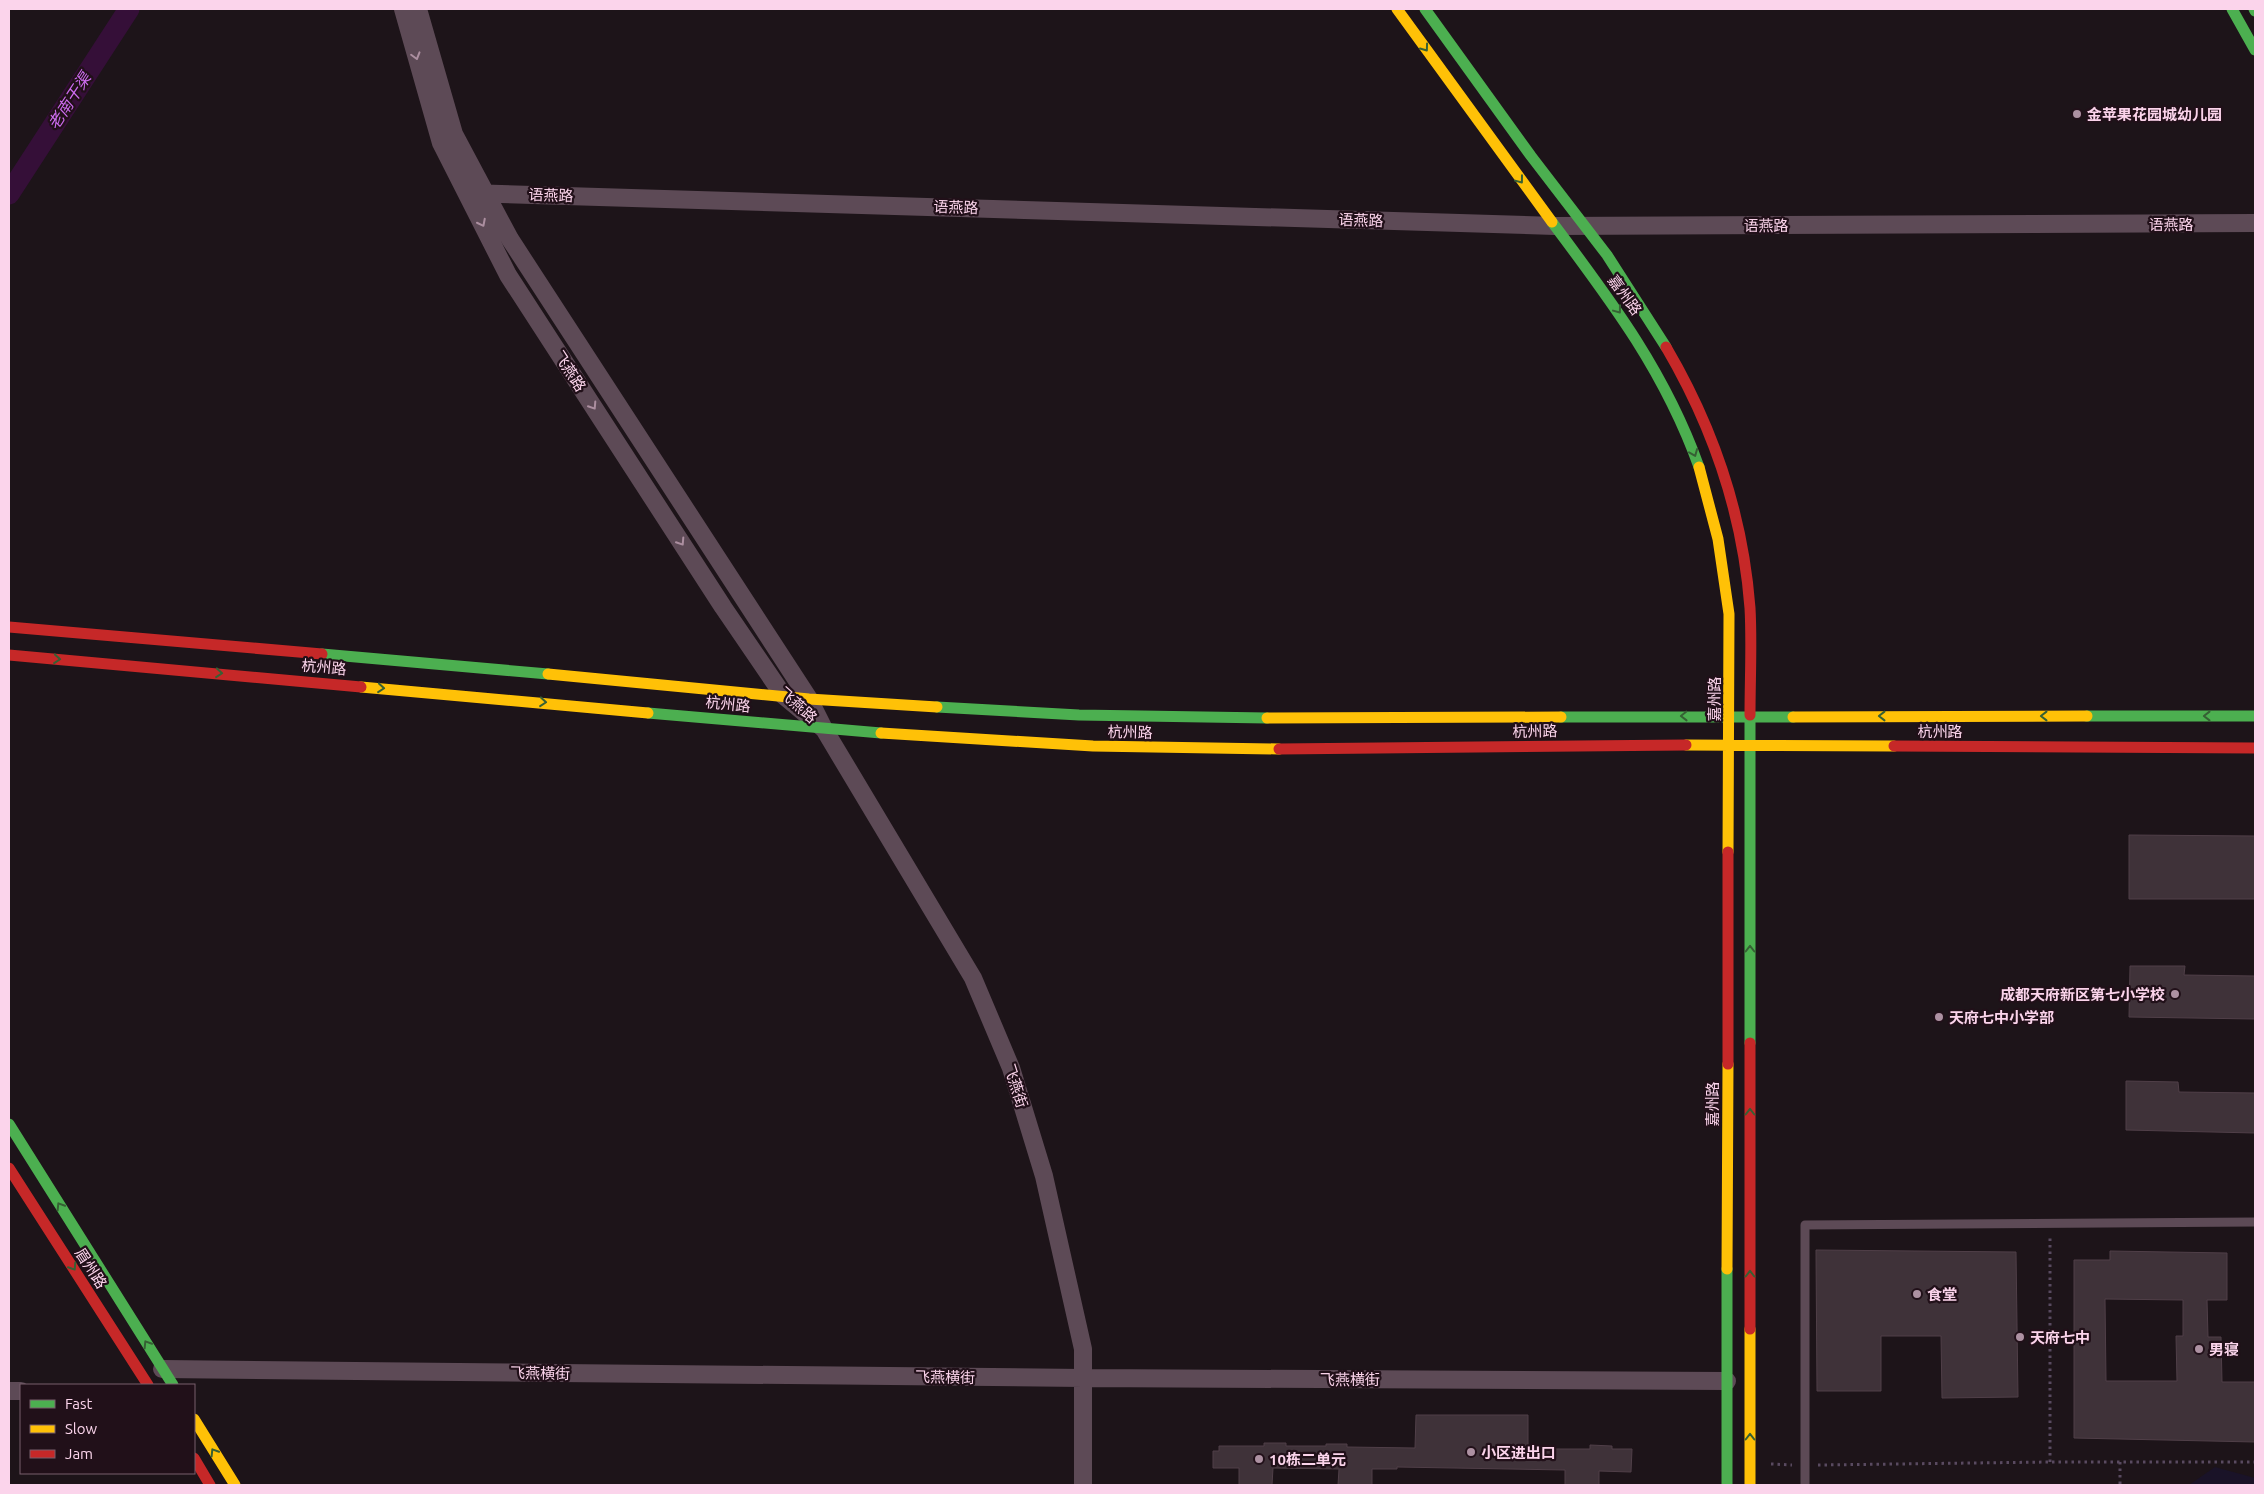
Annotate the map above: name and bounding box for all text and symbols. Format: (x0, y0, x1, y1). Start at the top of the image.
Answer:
one-way arrow (1419, 43, 1428, 52)
one-way arrow (411, 51, 421, 59)
water label: 老南干渠 (44, 68, 95, 133)
place label: 金苹果花园城幼儿园 (2087, 106, 2222, 123)
marker: 金苹果花园城幼儿园 (2071, 108, 2083, 120)
one-way arrow (1515, 174, 1523, 183)
street label: 语燕路 (528, 186, 574, 204)
street label: 语燕路 (933, 198, 979, 216)
street label: 语燕路 (1338, 211, 1384, 229)
street label: 语燕路 (2148, 216, 2194, 233)
one-way arrow (475, 217, 485, 226)
street label: 语燕路 (1743, 217, 1789, 234)
street label: 嘉州路 (1605, 272, 1645, 318)
one-way arrow (1612, 304, 1621, 314)
street label: 飞燕路 (551, 347, 589, 395)
one-way arrow (587, 400, 596, 410)
one-way arrow (1688, 448, 1698, 457)
one-way arrow (675, 537, 685, 546)
one-way arrow (54, 653, 62, 664)
street label: 杭州路 (301, 657, 347, 677)
one-way arrow (215, 667, 223, 678)
street label: 嘉州路 (1706, 676, 1723, 722)
one-way arrow (377, 682, 385, 693)
street label: 飞燕路 (776, 684, 820, 726)
street label: 杭州路 (705, 693, 751, 715)
one-way arrow (539, 696, 547, 707)
one-way arrow (1680, 711, 1688, 721)
one-way arrow (1877, 711, 1885, 721)
one-way arrow (2040, 711, 2048, 721)
one-way arrow (2202, 711, 2210, 721)
street label: 杭州路 (1512, 722, 1558, 740)
street label: 杭州路 (1107, 723, 1153, 741)
street label: 杭州路 (1917, 723, 1963, 740)
one-way arrow (1745, 945, 1755, 952)
place label: 成都天府新区第七小学校 (2000, 986, 2165, 1003)
marker: 成都天府新区第七小学校 (2169, 988, 2181, 1000)
place label: 天府七中小学部 (1949, 1009, 2054, 1026)
marker: 天府七中小学部 (1933, 1011, 1945, 1023)
street label: 飞燕街 (1001, 1062, 1031, 1110)
street label: 嘉州路 (1704, 1081, 1721, 1127)
one-way arrow (1745, 1107, 1755, 1115)
one-way arrow (57, 1203, 67, 1212)
street label: 眉州路 (72, 1244, 110, 1292)
one-way arrow (67, 1262, 76, 1271)
one-way arrow (1745, 1270, 1755, 1278)
place label: 食堂 (1927, 1286, 1957, 1303)
marker: 食堂 (1911, 1288, 1923, 1300)
place label: 天府七中 (2030, 1329, 2090, 1346)
marker: 天府七中 (2014, 1331, 2026, 1343)
one-way arrow (143, 1340, 153, 1349)
place label: 男寝 (2209, 1341, 2239, 1358)
marker: 男寝 (2193, 1343, 2205, 1355)
street label: 飞燕横街 (510, 1364, 570, 1382)
street label: 飞燕横街 (915, 1368, 975, 1386)
street label: 飞燕横街 (1320, 1371, 1380, 1388)
legend (20, 1384, 195, 1474)
text: Fast (65, 1395, 93, 1412)
text: Slow (65, 1420, 98, 1437)
one-way arrow (1745, 1432, 1755, 1440)
place label: 小区进出口 (1481, 1444, 1556, 1461)
text: Jam (65, 1445, 93, 1462)
marker: 小区进出口 (1465, 1446, 1477, 1458)
one-way arrow (211, 1449, 221, 1458)
place label: 10栋二单元 (1269, 1451, 1346, 1468)
marker: 10栋二单元 (1253, 1453, 1265, 1465)

